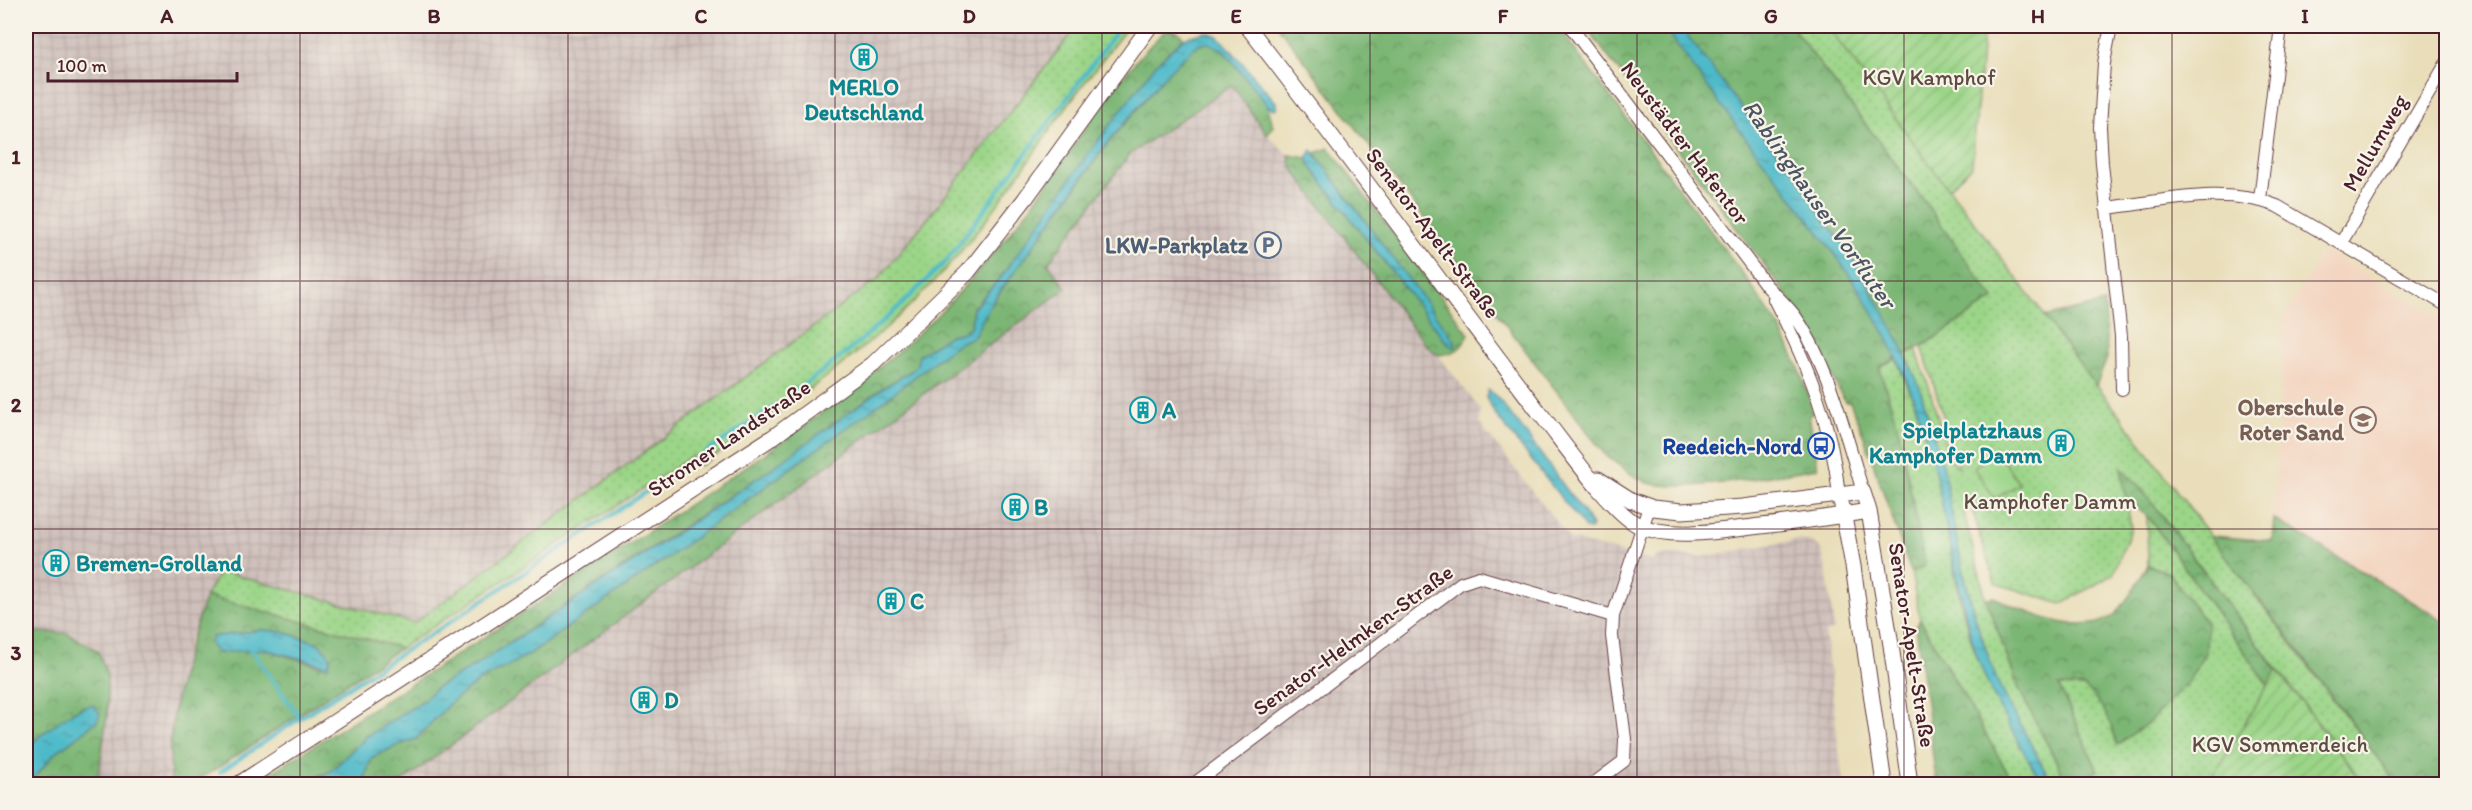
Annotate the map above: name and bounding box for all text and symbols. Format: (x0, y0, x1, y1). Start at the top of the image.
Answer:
text: A (160, 4, 174, 28)
text: B (428, 4, 441, 28)
text: C (695, 4, 708, 28)
text: D (962, 4, 976, 28)
text: E (1230, 4, 1242, 28)
text: F (1498, 4, 1509, 28)
text: G (1764, 4, 1778, 28)
text: H (2031, 4, 2045, 28)
text: I (2301, 4, 2309, 28)
building icon: MERLO Deutschland (849, 42, 879, 72)
scale bar (48, 45, 237, 83)
text: 100 m (57, 55, 107, 77)
street label: Neustädter Hafentor (1615, 56, 1755, 230)
park label: KGV Kamphof (1862, 64, 1996, 91)
place label: MERLO Deutschland (804, 74, 925, 126)
street label: Mellumweg (2336, 89, 2414, 196)
water label: Rablinghauser Vorfluter (1737, 94, 1904, 316)
street label: Senator-Apelt-Straße (1360, 142, 1506, 324)
text: 1 (11, 145, 21, 169)
parking icon: LKW-Parkplatz (1253, 230, 1283, 260)
place label: LKW-Parkplatz (1105, 232, 1249, 259)
street label: Stromer Landstraße (642, 373, 816, 503)
text: 2 (11, 393, 22, 417)
place label: Oberschule Roter Sand (2238, 394, 2345, 446)
building icon: A (1128, 395, 1158, 425)
place label: A (1161, 397, 1177, 424)
school or university icon: Oberschule Roter Sand (2348, 405, 2378, 435)
place label: Spielplatzhaus Kamphofer Damm (1869, 417, 2042, 469)
building icon: Spielplatzhaus Kamphofer Damm (2046, 428, 2076, 458)
bus stop icon: Reedeich-Nord (1806, 431, 1836, 461)
place label: Reedeich-Nord (1662, 433, 1802, 460)
park label: Kamphofer Damm (1964, 488, 2137, 515)
building icon: B (1000, 492, 1030, 522)
place label: B (1034, 494, 1048, 521)
street label: Senator-Apelt-Straße (1882, 541, 1942, 749)
building icon: Bremen-Grolland (41, 548, 71, 578)
place label: Bremen-Grolland (76, 550, 242, 577)
street label: Senator-Helmken-Straße (1248, 558, 1458, 722)
building icon: C (876, 586, 906, 616)
place label: C (910, 588, 924, 615)
text: 3 (11, 641, 22, 665)
building icon: D (629, 685, 659, 715)
place label: D (664, 687, 679, 714)
park label: KGV Sommerdeich (2192, 731, 2368, 758)

